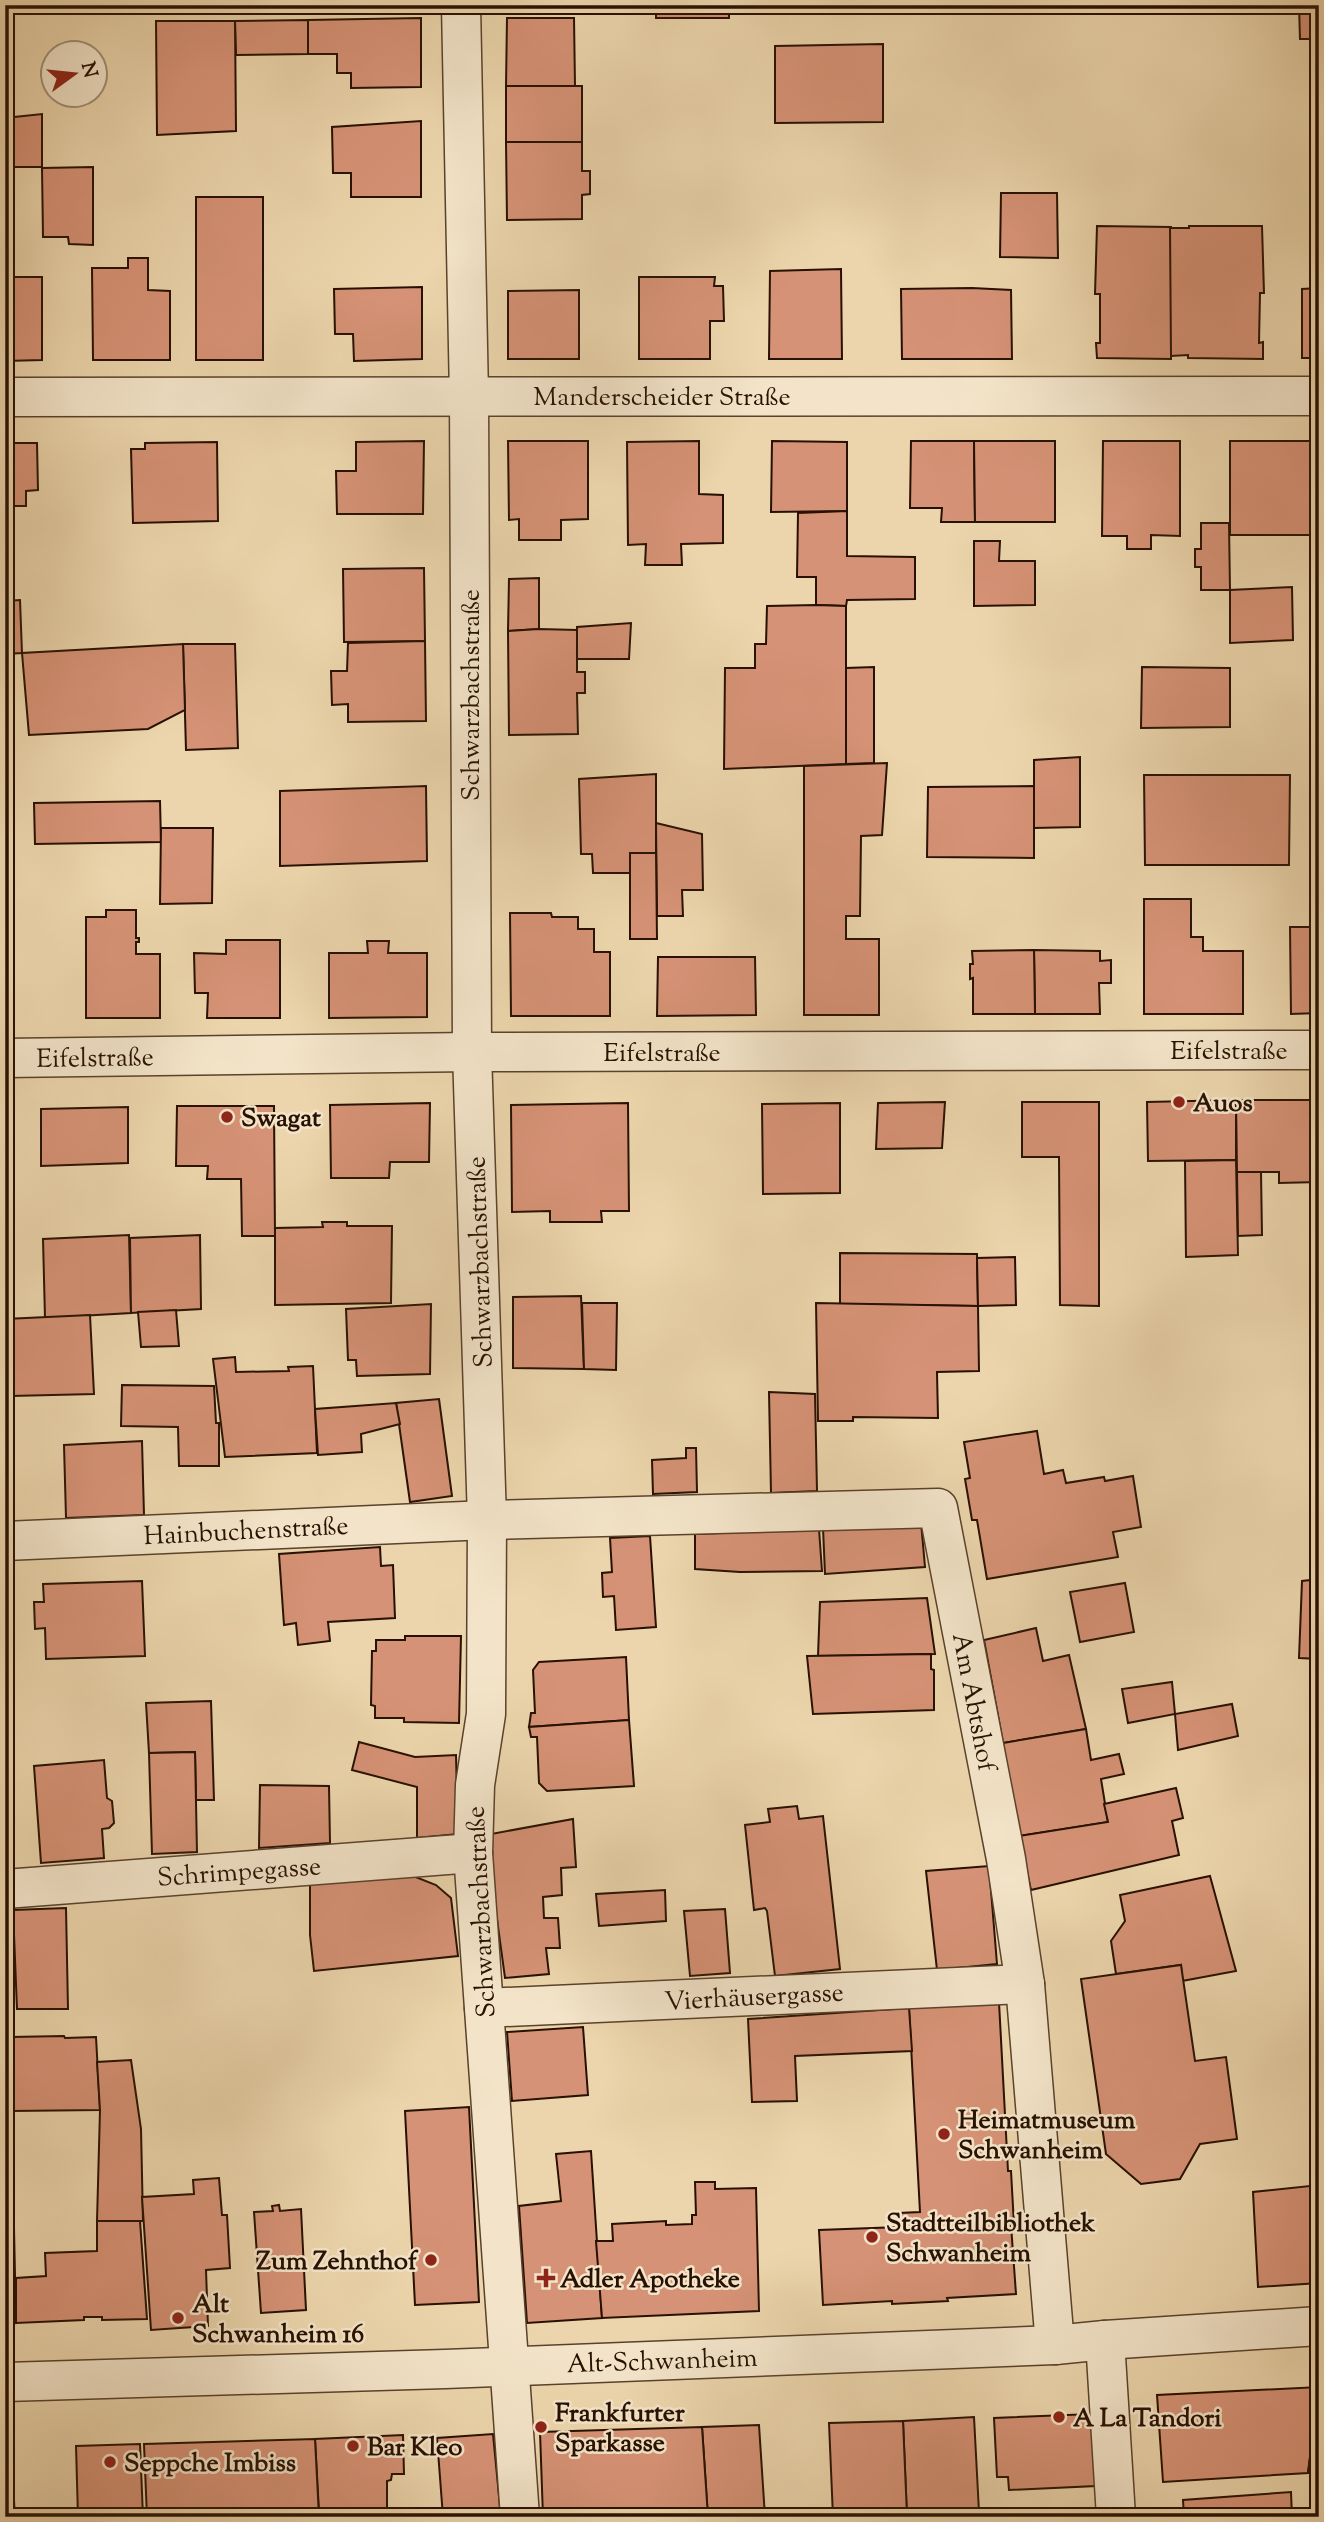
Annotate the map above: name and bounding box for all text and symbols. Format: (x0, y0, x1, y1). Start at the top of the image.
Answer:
north arrow (38, 38, 108, 108)
text: N (73, 59, 103, 81)
street label: Manderscheider Straße (533, 380, 791, 417)
street label: Schwarzbachstraße (454, 589, 491, 801)
street label: Eifelstraße (1170, 1034, 1288, 1071)
street label: Eifelstraße (603, 1036, 721, 1073)
street label: Eifelstraße (36, 1040, 154, 1079)
place label: Auos (1193, 1086, 1253, 1123)
marker: Auos (1171, 1094, 1187, 1110)
place label: Swagat (241, 1101, 321, 1138)
marker: Swagat (219, 1109, 235, 1125)
street label: Schwarzbachstraße (459, 1155, 504, 1368)
street label: Hainbuchenstraße (143, 1509, 349, 1556)
street label: Am Abtshof (941, 1630, 1004, 1776)
street label: Schwarzbachstraße (458, 1805, 507, 2019)
street label: Schrimpegasse (156, 1849, 322, 1898)
street label: Vierhäusergasse (663, 1975, 845, 2022)
place label: Heimatmuseum Schwanheim (958, 2103, 1136, 2170)
marker: Heimatmuseum Schwanheim (936, 2126, 952, 2142)
place label: Stadtteilbibliothek Schwanheim (886, 2206, 1096, 2273)
marker: Stadtteilbibliothek Schwanheim (864, 2229, 880, 2245)
place label: Zum Zehnthof (256, 2244, 419, 2281)
marker: Zum Zehnthof (423, 2252, 439, 2268)
place label: Adler Apotheke (560, 2262, 740, 2299)
marker: Adler Apotheke (538, 2270, 554, 2286)
place label: Alt Schwanheim 16 (192, 2287, 364, 2354)
marker: Alt Schwanheim 16 (170, 2310, 186, 2326)
street label: Alt-Schwanheim (566, 2341, 758, 2384)
place label: Frankfurter Sparkasse (555, 2396, 685, 2463)
place label: A La Tandori (1073, 2401, 1222, 2438)
marker: A La Tandori (1051, 2409, 1067, 2425)
marker: Frankfurter Sparkasse (533, 2419, 549, 2435)
place label: Bar Kleo (367, 2430, 462, 2467)
marker: Bar Kleo (345, 2438, 361, 2454)
place label: Seppche Imbiss (124, 2446, 296, 2483)
marker: Seppche Imbiss (102, 2454, 118, 2470)

